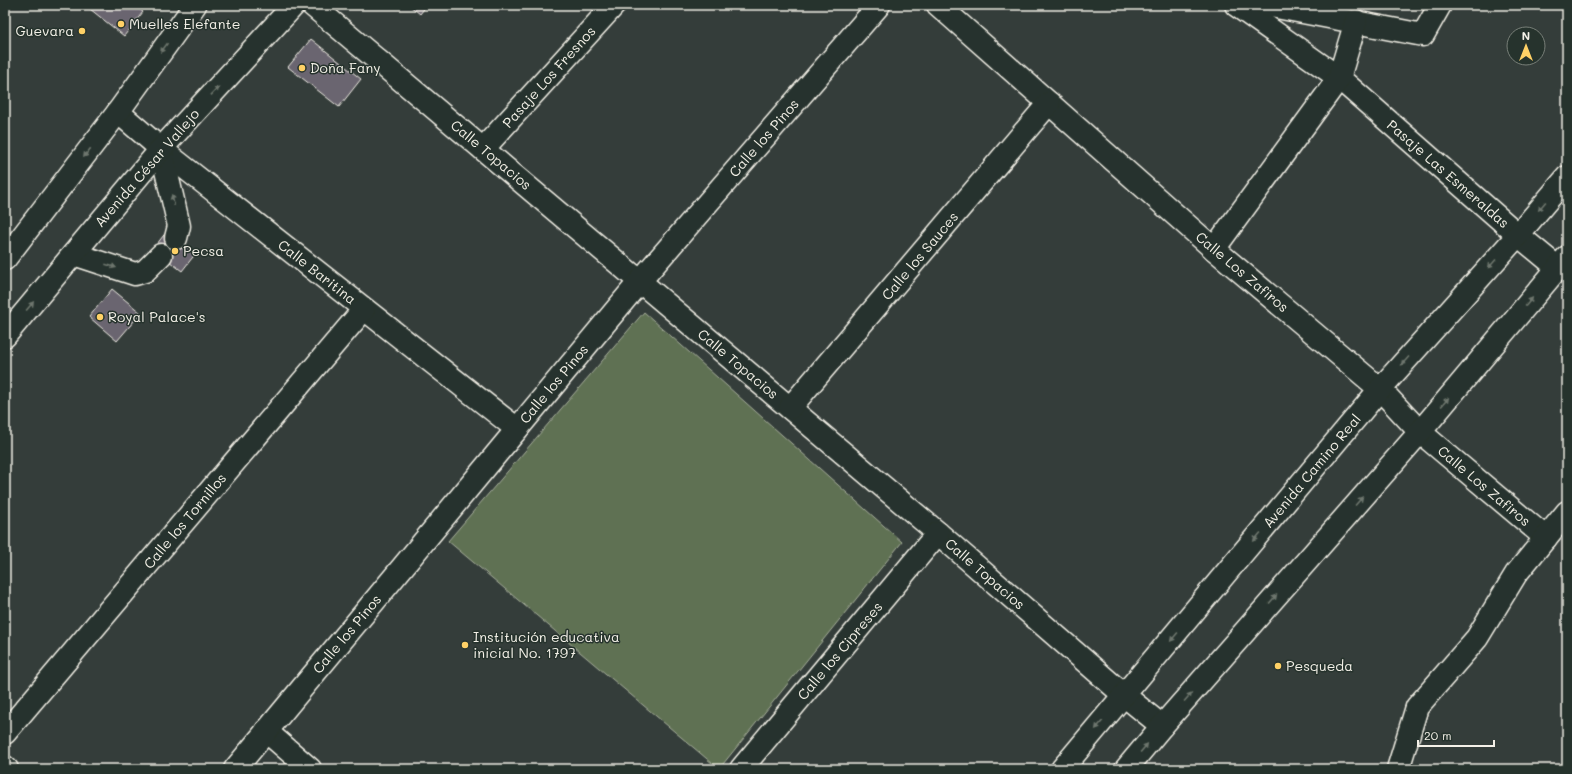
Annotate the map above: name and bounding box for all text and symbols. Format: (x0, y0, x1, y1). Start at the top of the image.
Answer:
place label: Muelles Elefante (129, 14, 240, 33)
marker: Muelles Elefante (116, 19, 126, 29)
place label: Guevara (15, 21, 74, 40)
street label: Pasaje Los Fresnos (498, 22, 599, 132)
marker: Guevara (77, 26, 87, 36)
north arrow (1506, 26, 1546, 66)
text: N (1522, 28, 1530, 43)
one-way arrow (160, 43, 168, 53)
place label: Doña Fany (310, 58, 381, 77)
marker: Doña Fany (297, 63, 307, 73)
one-way arrow (210, 86, 220, 96)
street label: Calle los Pinos (724, 95, 803, 181)
street label: Avenida César Vallejo (90, 105, 203, 231)
street label: Calle Topacios (447, 115, 536, 194)
street label: Pasaje Las Esmeraldas (1383, 115, 1514, 232)
one-way arrow (82, 147, 91, 158)
one-way arrow (170, 194, 176, 206)
one-way arrow (1538, 200, 1547, 211)
street label: Calle los Sauces (877, 207, 962, 304)
street label: Calle Los Zafiros (1192, 227, 1293, 316)
street label: Calle Baritina (274, 235, 360, 308)
place label: Pecsa (183, 241, 224, 260)
marker: Pecsa (170, 246, 180, 256)
one-way arrow (1487, 259, 1496, 269)
one-way arrow (105, 263, 117, 269)
one-way arrow (1524, 297, 1533, 308)
one-way arrow (26, 301, 35, 312)
place label: Royal Palace's (108, 307, 206, 326)
marker: Royal Palace's (95, 312, 105, 322)
street label: Calle Topacios (694, 324, 783, 403)
street label: Calle los Pinos (515, 340, 592, 427)
one-way arrow (1401, 356, 1410, 366)
one-way arrow (1440, 396, 1449, 407)
street label: Avenida Camino Real (1258, 410, 1365, 532)
street label: Calle Los Zafiros (1434, 441, 1535, 530)
street label: Calle los Tornillos (139, 469, 230, 572)
one-way arrow (1354, 496, 1363, 507)
one-way arrow (1252, 532, 1261, 543)
street label: Calle Topacios (941, 534, 1029, 614)
street label: Calle los Pinos (308, 590, 385, 677)
one-way arrow (1269, 594, 1278, 604)
street label: Calle los Cipreses (793, 598, 886, 704)
place label: Institución educativa inicial No. 1797 (473, 627, 620, 662)
one-way arrow (1169, 632, 1178, 643)
marker: Institución educativa inicial No. 1797 (460, 640, 470, 650)
place label: Pesqueda (1286, 656, 1353, 675)
marker: Pesqueda (1273, 661, 1283, 671)
one-way arrow (1183, 692, 1192, 702)
one-way arrow (1095, 720, 1104, 731)
scale bar (1418, 722, 1494, 748)
text: 20 m (1424, 727, 1452, 743)
one-way arrow (1140, 742, 1149, 753)

